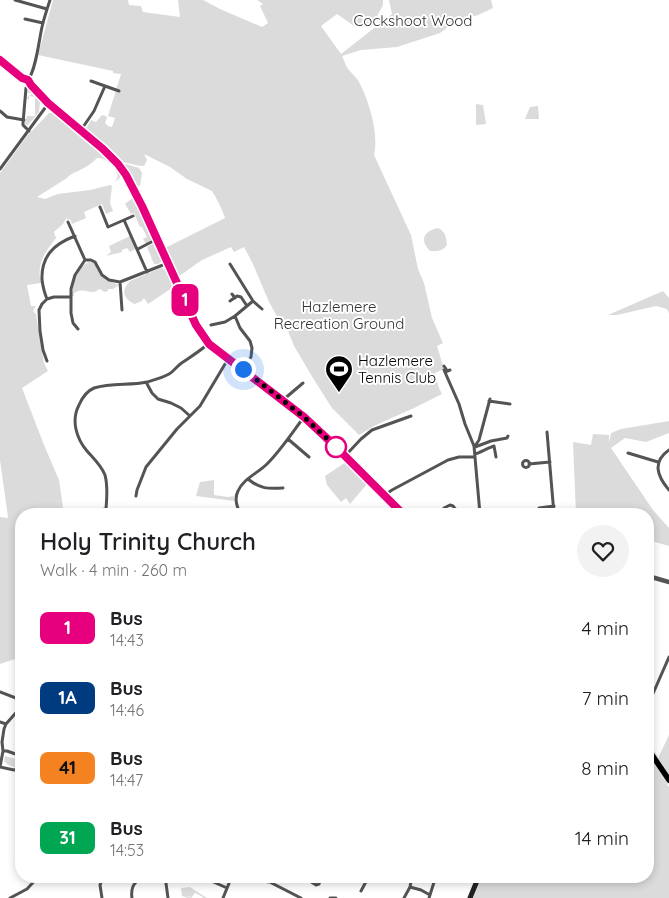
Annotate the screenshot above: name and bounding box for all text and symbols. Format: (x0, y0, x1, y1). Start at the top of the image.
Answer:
park label: Cockshoot Wood (354, 11, 472, 30)
line badge: 1 (169, 284, 201, 316)
text: 1 (181, 288, 189, 311)
park label: Hazlemere Recreation Ground (274, 297, 404, 333)
place label: Hazlemere Tennis Club (358, 351, 436, 387)
sports icon: Hazlemere Tennis Club (324, 354, 354, 393)
your location (231, 357, 256, 382)
unlabelled marker (325, 436, 347, 458)
button: heart (577, 525, 629, 577)
text: Holy Trinity Church (40, 526, 256, 556)
text: Walk · 4 min · 260 m (40, 560, 187, 580)
text: Bus (110, 606, 143, 630)
text: 1 (64, 616, 71, 639)
text: 4 min (581, 616, 629, 640)
text: 14:43 (110, 630, 144, 650)
text: Bus (110, 676, 143, 700)
text: 1A (58, 686, 77, 709)
text: 7 min (582, 686, 629, 710)
text: 14:46 (110, 700, 144, 720)
text: Bus (110, 746, 143, 770)
text: 41 (59, 756, 76, 779)
text: 8 min (581, 756, 629, 780)
text: 14:47 (110, 770, 143, 790)
text: Bus (110, 816, 143, 840)
text: 31 (59, 826, 76, 849)
text: 14 min (575, 826, 629, 850)
text: 14:53 (110, 840, 144, 860)

